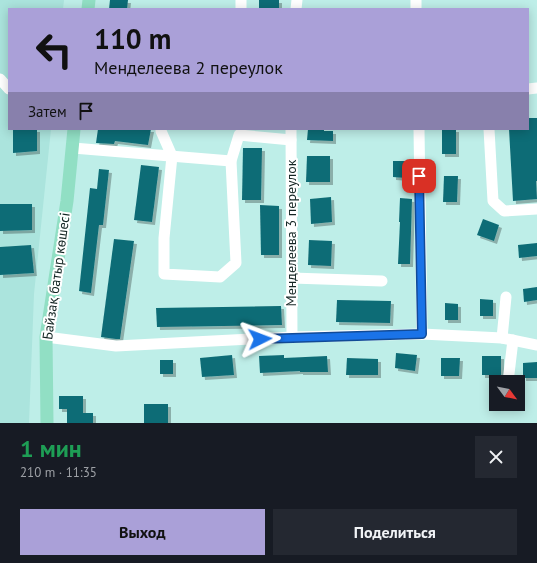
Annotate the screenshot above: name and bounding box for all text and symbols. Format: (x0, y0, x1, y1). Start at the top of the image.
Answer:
text: 110 m (94, 20, 171, 57)
icon: left (28, 24, 80, 76)
text: Менделеева 2 переулок (94, 56, 283, 79)
icon: arrive (75, 100, 97, 122)
text: Затем (28, 102, 67, 121)
street label: Менделеева 3 переулок (282, 159, 300, 306)
pin (402, 159, 436, 193)
icon: arrive (408, 165, 430, 187)
street label: Байзақ батыр көшесі (38, 211, 74, 341)
position arrow (239, 318, 281, 360)
north arrow (489, 375, 525, 411)
map controls (489, 375, 525, 411)
text: 1 мин (20, 433, 82, 464)
button: close (475, 436, 517, 478)
text: 210 m · 11:35 (20, 464, 97, 481)
button: Выход (20, 509, 265, 555)
button: Поделиться (273, 509, 517, 555)

